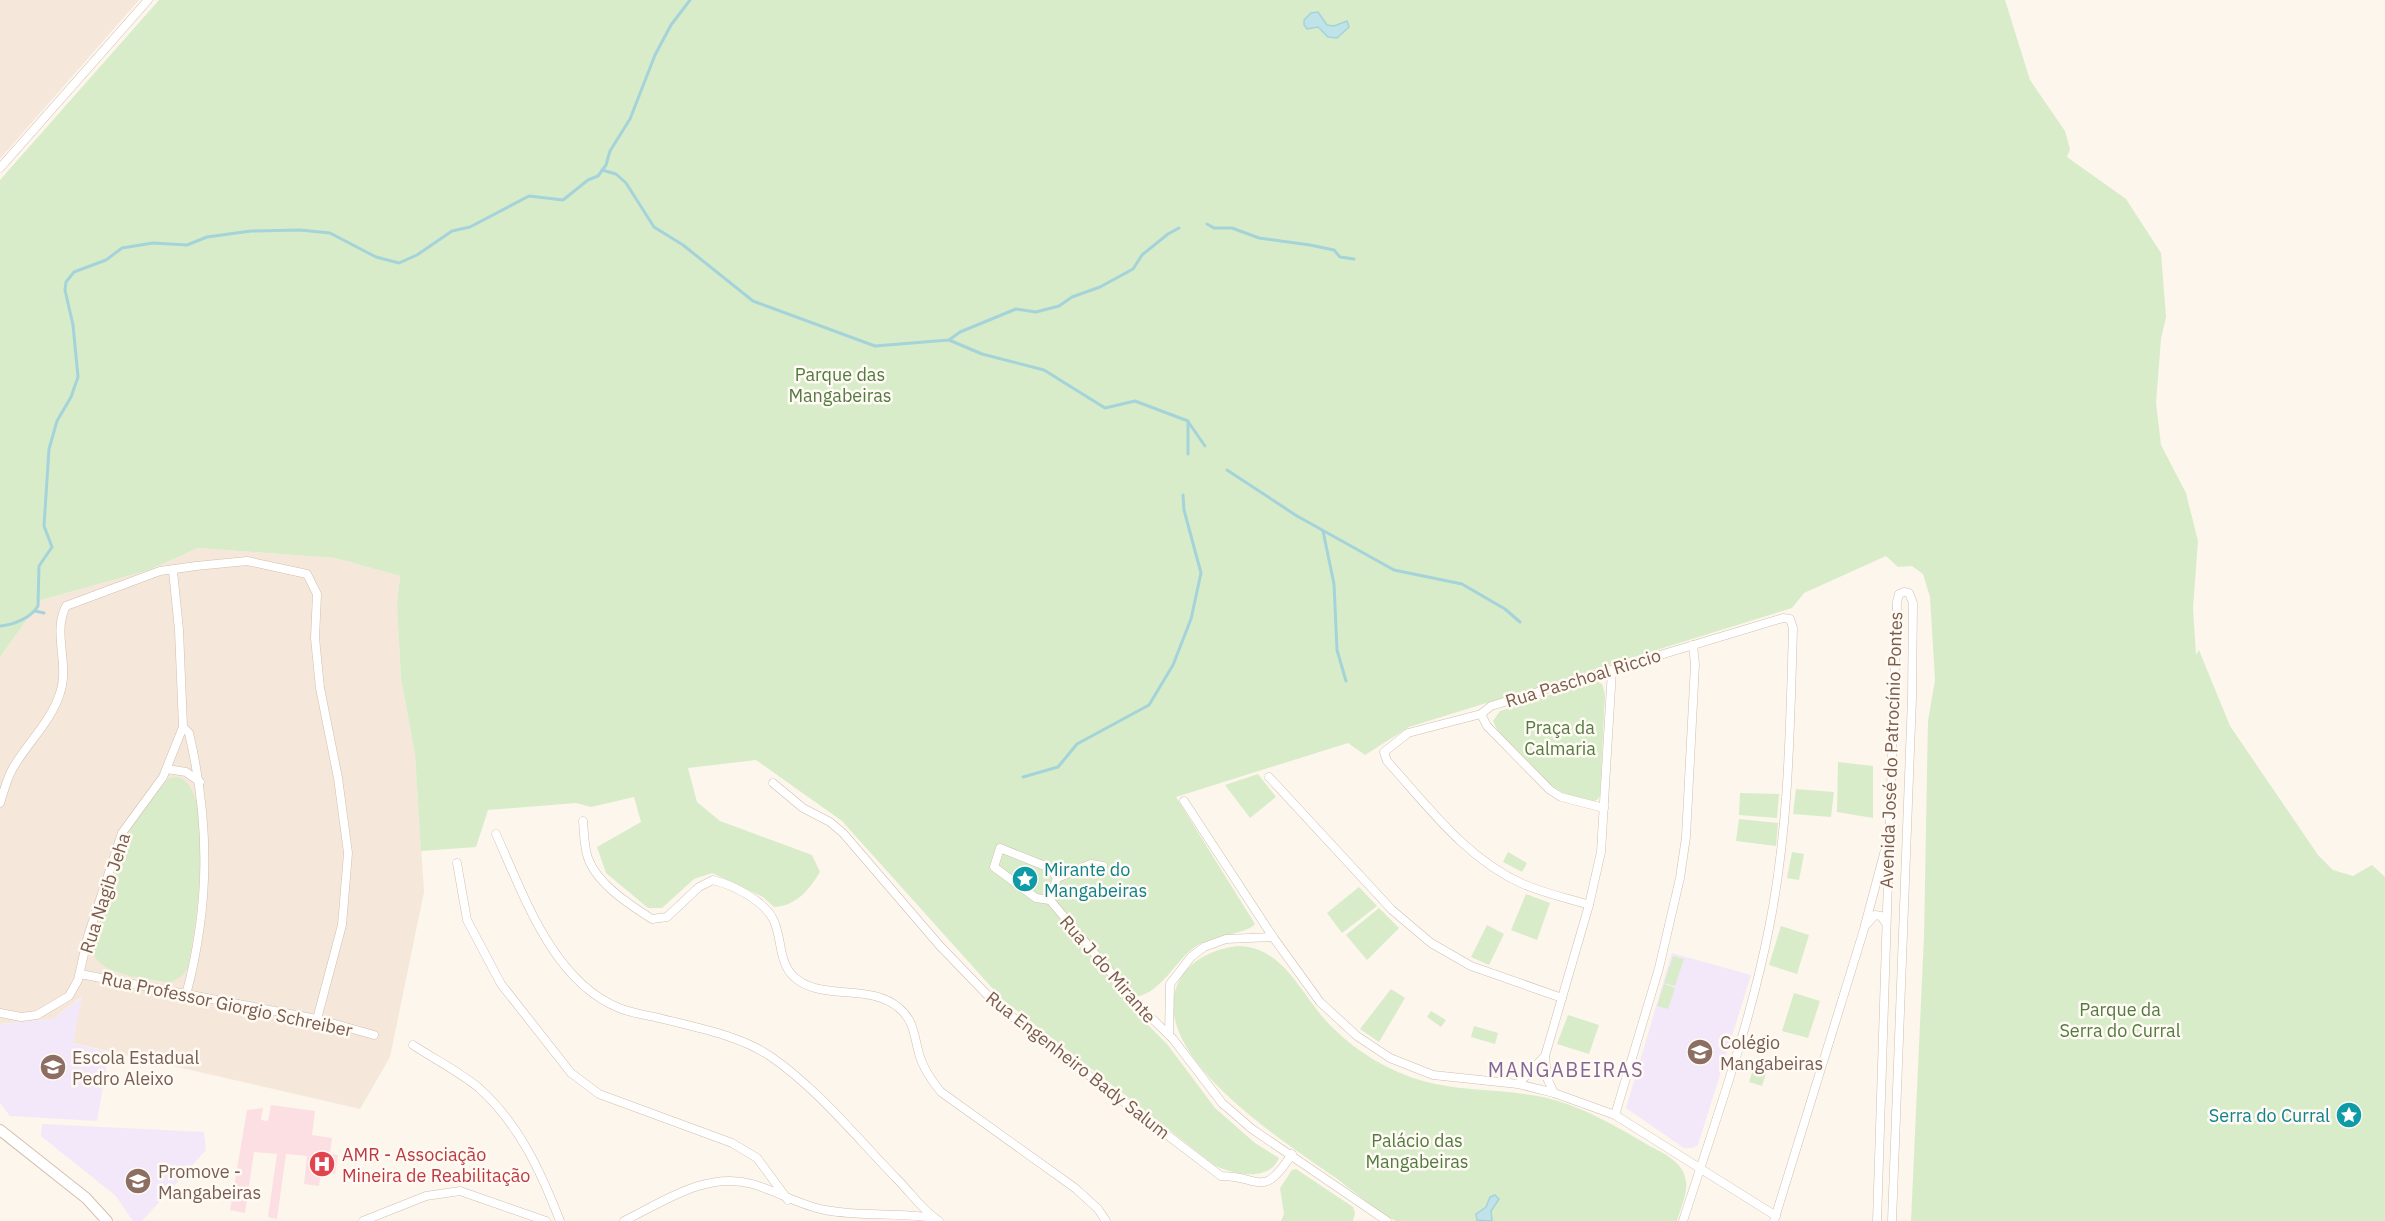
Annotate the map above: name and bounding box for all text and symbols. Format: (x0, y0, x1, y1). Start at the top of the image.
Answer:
park label: Parque das Mangabeiras (788, 363, 892, 407)
street label: Avenida José do Patrocínio Pontes (1875, 611, 1907, 889)
street label: Rua Paschoal Riccio (1502, 643, 1664, 713)
park label: Praça da Calmaria (1524, 716, 1596, 760)
street label: Rua Nagib Jeha (75, 829, 135, 956)
place label: Mirante do Mangabeiras (1044, 858, 1147, 902)
place icon: Mirante do Mangabeiras (1010, 864, 1040, 894)
street label: Rua J do Mirante (1055, 910, 1161, 1028)
street label: Rua Professor Giorgio Schreiber (99, 966, 355, 1042)
street label: Rua Engenheiro Bady Salum (981, 986, 1175, 1144)
park label: Parque da Serra do Curral (2059, 998, 2181, 1042)
place label: Colégio Mangabeiras (1720, 1031, 1823, 1075)
school or university icon: Colégio Mangabeiras (1685, 1037, 1715, 1067)
place label: Escola Estadual Pedro Aleixo (72, 1046, 199, 1090)
school or university icon: Escola Estadual Pedro Aleixo (38, 1052, 68, 1082)
district label: MANGABEIRAS (1488, 1056, 1644, 1083)
place icon: Serra do Curral (2334, 1100, 2364, 1130)
place label: Serra do Curral (2209, 1104, 2330, 1127)
park label: Palácio das Mangabeiras (1365, 1129, 1469, 1173)
place label: AMR - Associação Mineira de Reabilitação (342, 1143, 530, 1187)
hospital icon: AMR - Associação Mineira de Reabilitação (307, 1149, 337, 1179)
place label: Promove - Mangabeiras (158, 1160, 261, 1204)
school or university icon: Promove - Mangabeiras (123, 1166, 153, 1196)

